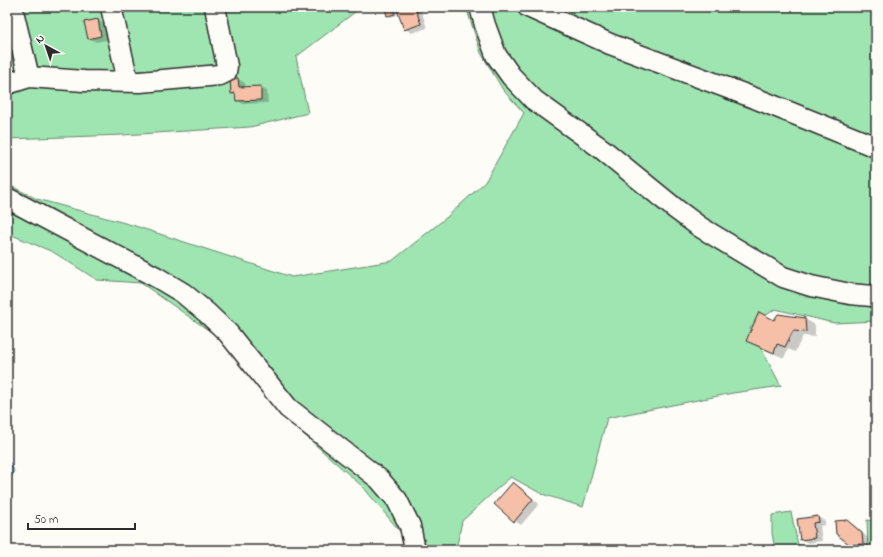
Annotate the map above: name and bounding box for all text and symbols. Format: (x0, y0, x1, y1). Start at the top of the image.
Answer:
north arrow (26, 26, 66, 66)
text: N (32, 31, 48, 48)
scale bar (28, 505, 135, 531)
text: 50 m (34, 511, 58, 529)

